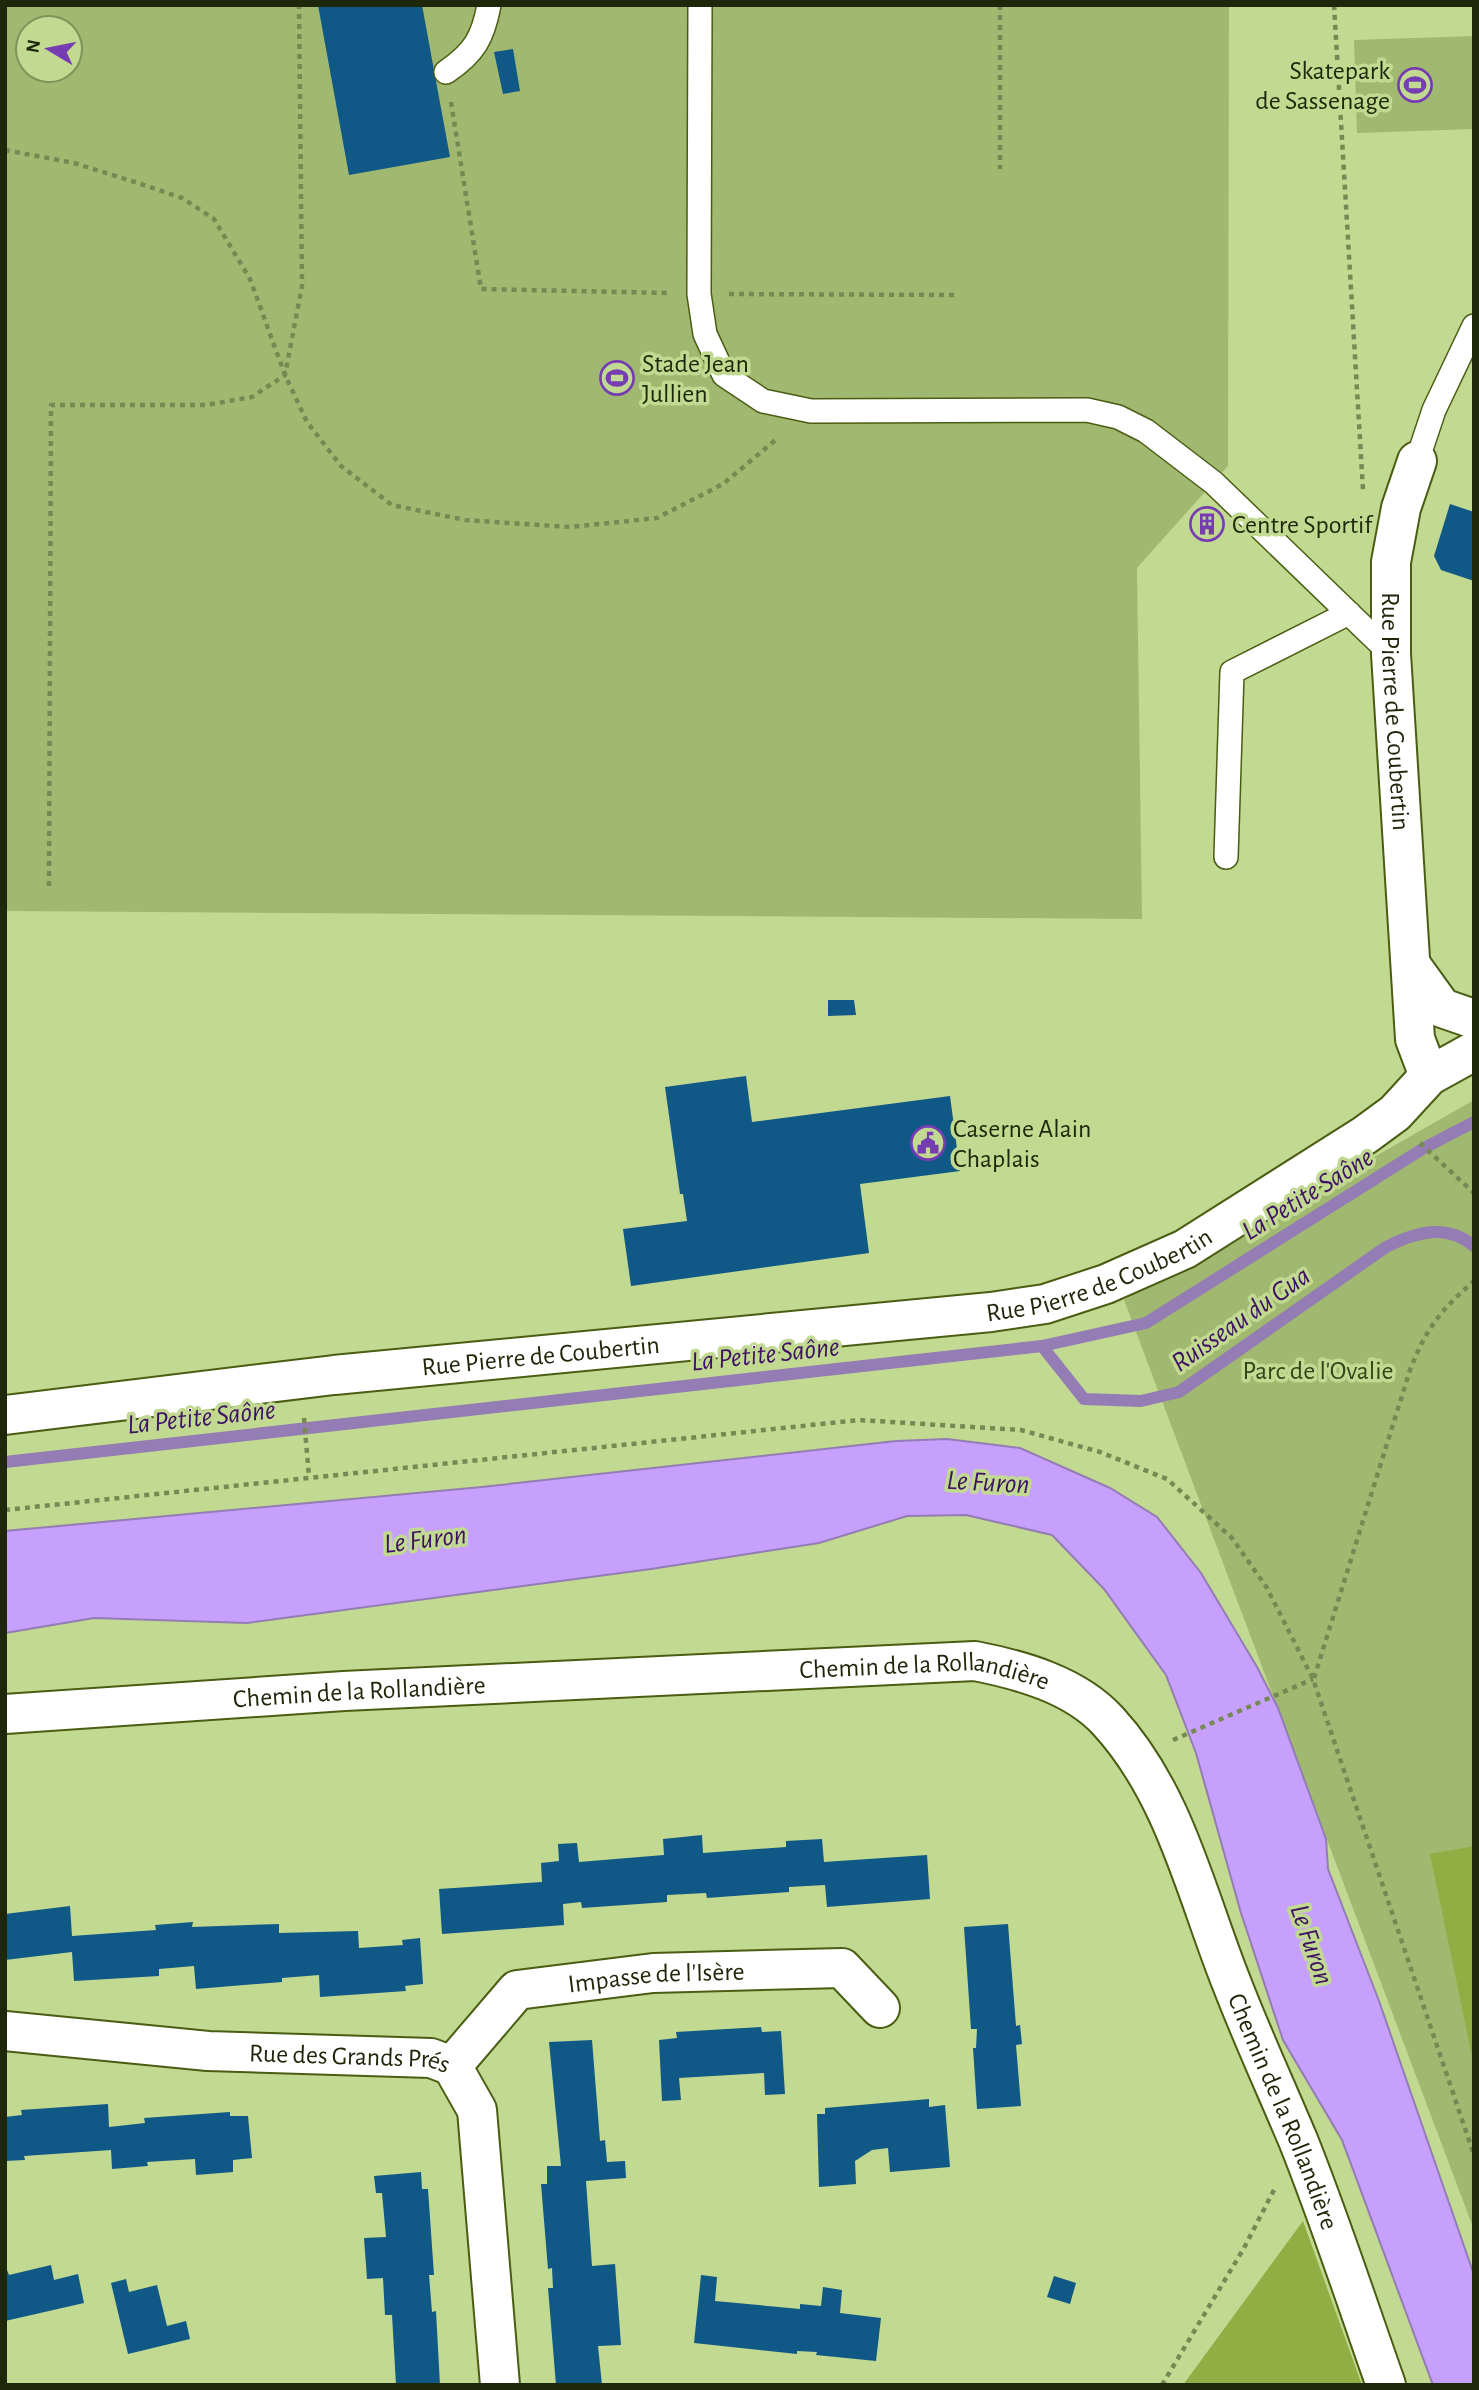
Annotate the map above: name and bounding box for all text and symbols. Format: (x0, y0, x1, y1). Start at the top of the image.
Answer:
north arrow (14, 14, 84, 84)
text: N (23, 38, 44, 54)
place label: Skatepark de Sassenage (1255, 58, 1390, 114)
sports icon: Skatepark de Sassenage (1396, 66, 1434, 104)
place label: Stade Jean Jullien (642, 351, 749, 407)
sports icon: Stade Jean Jullien (598, 359, 636, 397)
building icon: Centre Sportif (1188, 505, 1226, 543)
place label: Centre Sportif (1232, 512, 1374, 538)
street label: Rue Pierre de Coubertin (1377, 592, 1414, 831)
place label: Caserne Alain Chaplais (953, 1116, 1091, 1172)
public building icon: Caserne Alain Chaplais (909, 1124, 947, 1162)
water label: La Petite Saône (1237, 1143, 1379, 1246)
street label: Rue Pierre de Coubertin (984, 1223, 1217, 1327)
water label: Ruisseau du Gua (1167, 1262, 1316, 1378)
street label: Rue Pierre de Coubertin (421, 1332, 661, 1381)
water label: La Petite Saône (690, 1333, 841, 1377)
park label: Parc de l'Ovalie (1242, 1358, 1394, 1384)
water label: La Petite Saône (126, 1396, 277, 1440)
water label: Le Furon (946, 1467, 1030, 1499)
water label: Le Furon (382, 1521, 468, 1559)
street label: Chemin de la Rollandière (799, 1649, 1053, 1695)
street label: Chemin de la Rollandière (232, 1672, 486, 1712)
water label: Le Furon (1284, 1901, 1338, 1989)
street label: Impasse de l'Isère (566, 1959, 745, 1998)
street label: Chemin de la Rollandière (1223, 1990, 1343, 2233)
street label: Rue des Grands Prés (249, 2040, 454, 2078)

